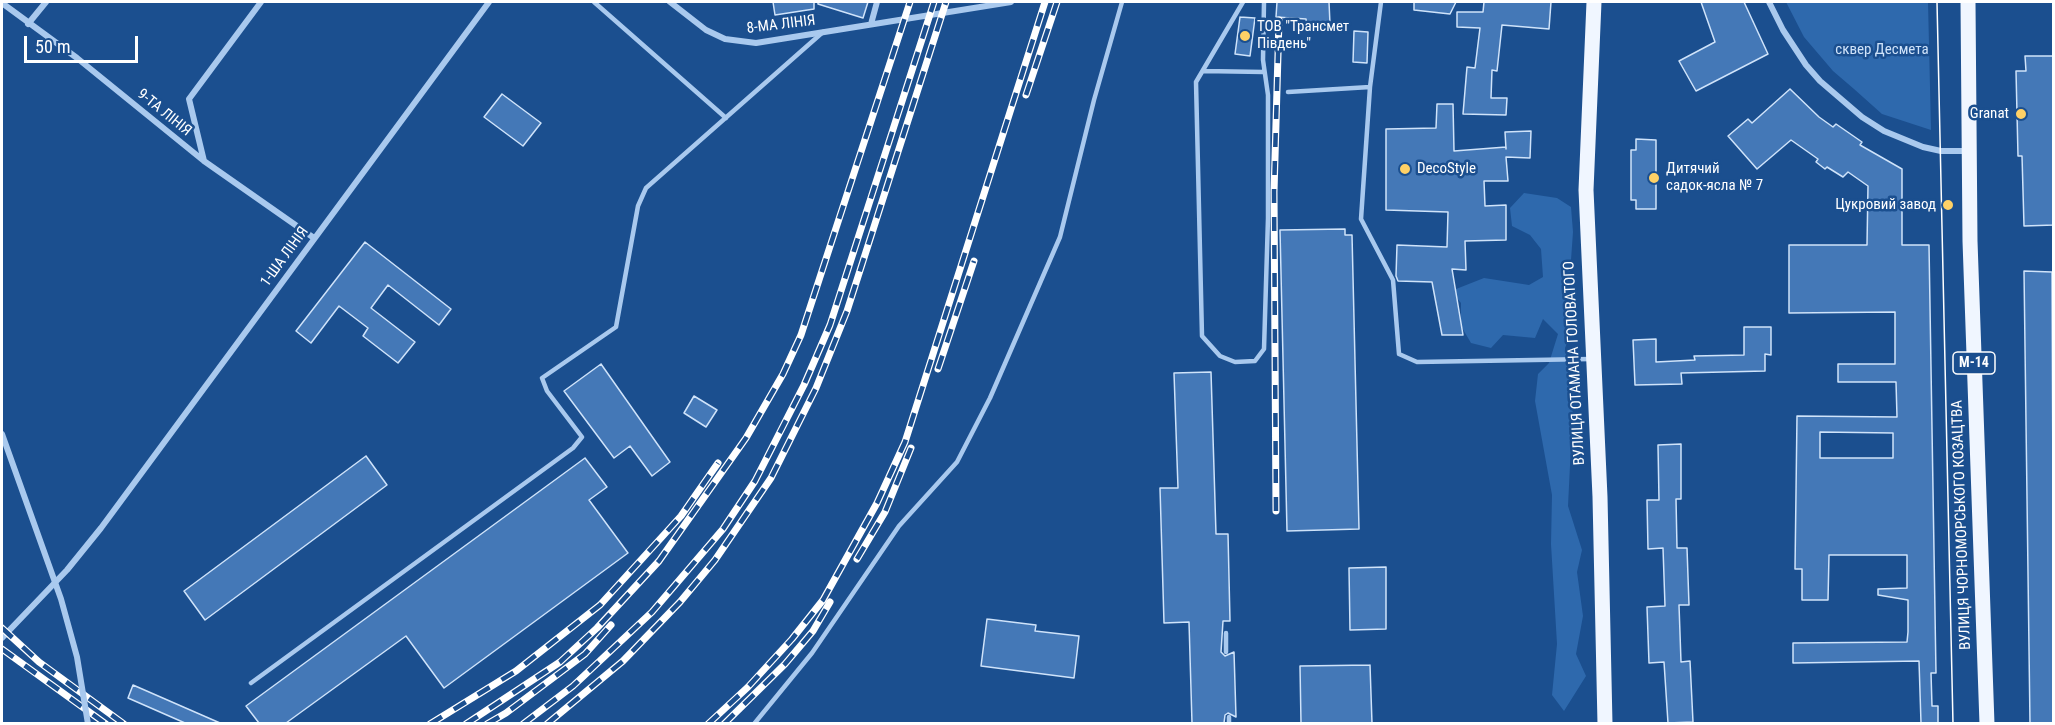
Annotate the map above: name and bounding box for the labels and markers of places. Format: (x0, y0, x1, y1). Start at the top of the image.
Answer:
place label: ТОВ "Трансмет Південь" (1257, 18, 1349, 53)
marker: ТОВ "Трансмет Південь" (1238, 29, 1252, 43)
place label: Granat (1970, 105, 2009, 123)
marker: Granat (2014, 107, 2028, 121)
place label: DecoStyle (1417, 160, 1476, 178)
place label: Дитячий садок-ясла № 7 (1666, 160, 1763, 195)
marker: DecoStyle (1398, 162, 1412, 176)
marker: Дитячий садок-ясла № 7 (1647, 171, 1661, 185)
place label: Цукровий завод (1835, 196, 1936, 214)
marker: Цукровий завод (1941, 198, 1955, 212)

